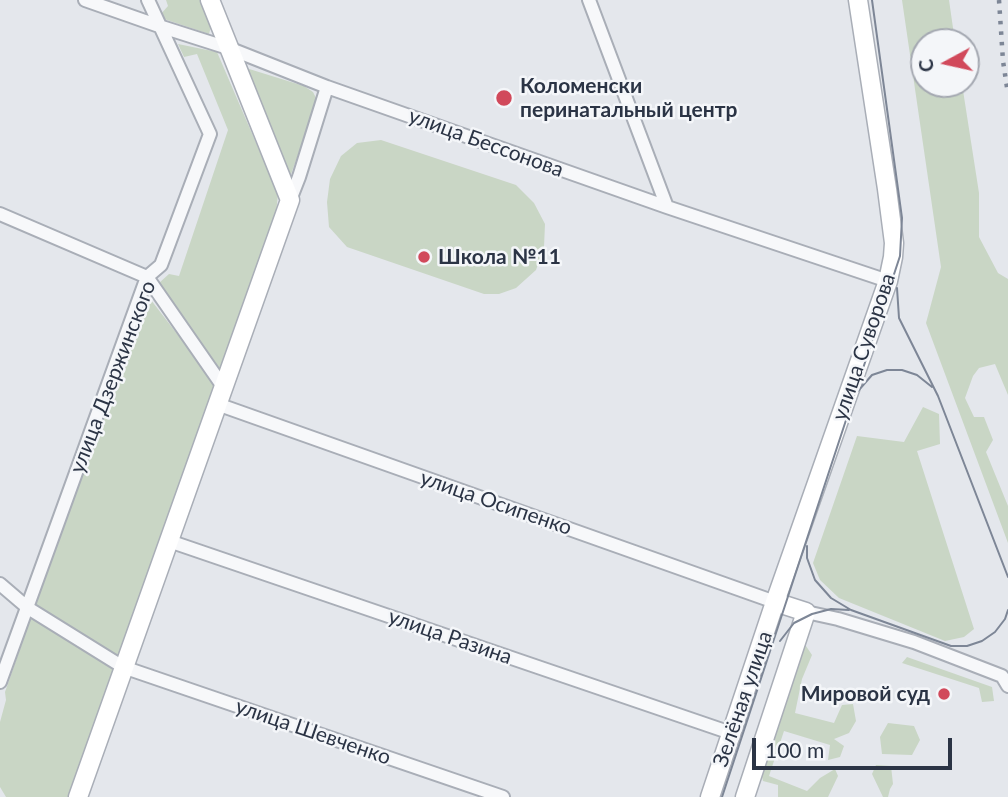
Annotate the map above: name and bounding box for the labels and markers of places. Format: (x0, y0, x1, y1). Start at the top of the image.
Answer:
place label: Коломенски перинатальный центр (520, 73, 737, 123)
marker: Коломенски перинатальный центр (494, 88, 514, 108)
place label: Школа №11 (438, 244, 561, 270)
marker: Школа №11 (416, 249, 432, 265)
place label: Мировой суд (801, 681, 930, 707)
marker: Мировой суд (936, 686, 952, 702)

